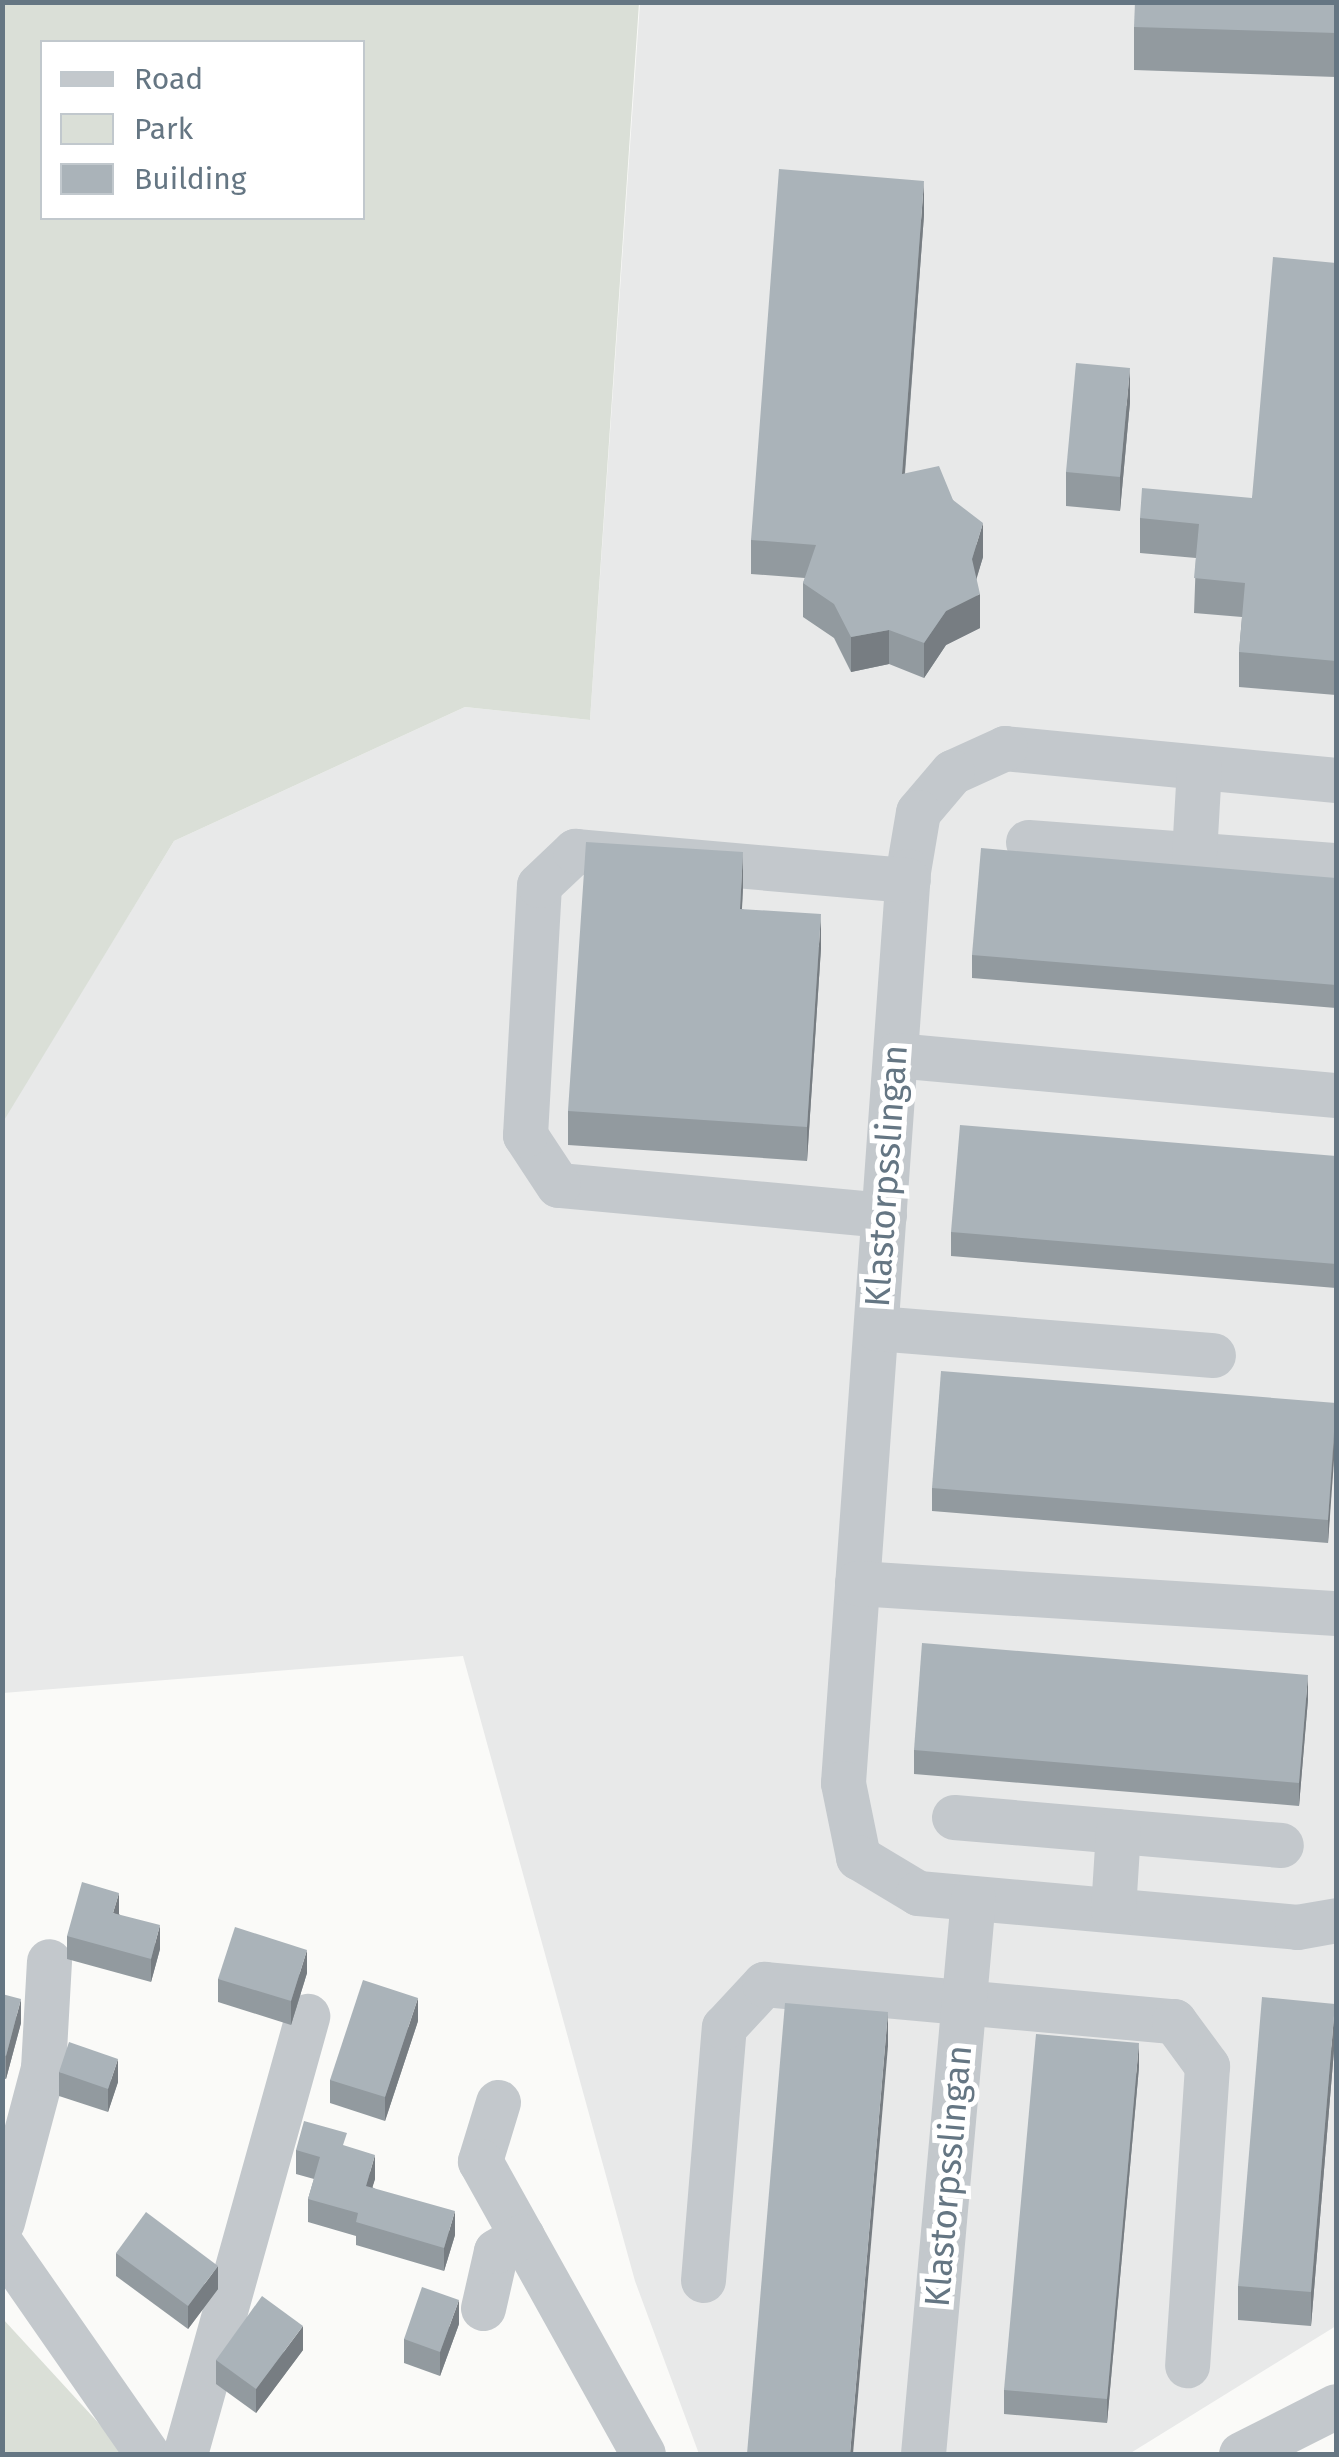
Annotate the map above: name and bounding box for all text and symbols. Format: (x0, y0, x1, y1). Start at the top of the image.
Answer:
legend (40, 40, 365, 220)
text: Road (134, 61, 203, 97)
text: Park (134, 111, 193, 147)
text: Building (134, 161, 246, 197)
street label: Klastorpsslingan (856, 1044, 916, 1308)
street label: Klastorpsslingan (916, 2043, 980, 2309)

